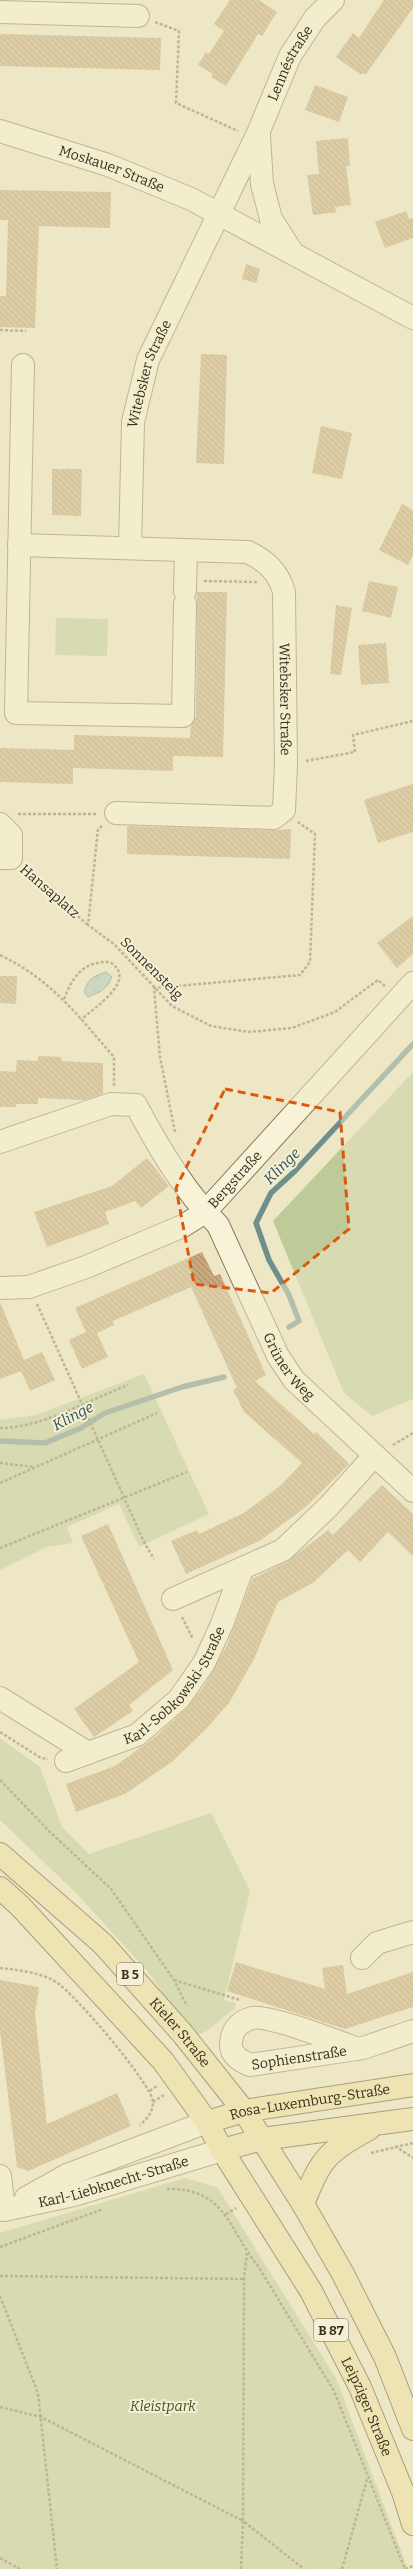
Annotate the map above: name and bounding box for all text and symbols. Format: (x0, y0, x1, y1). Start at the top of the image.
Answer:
street label: Lennéstraße (264, 23, 317, 104)
street label: Moskauer Straße (57, 142, 167, 196)
street label: Witebsker Straße (124, 317, 175, 429)
street label: Witebsker Straße (276, 643, 294, 756)
street label: Hansaplatz (16, 861, 83, 922)
street label: Sonnensteig (117, 933, 187, 1003)
water label: Klinge (260, 1144, 304, 1188)
street label: Bergstraße (205, 1147, 266, 1212)
street label: Grüner Weg (259, 1330, 318, 1404)
water label: Klinge (49, 1398, 97, 1434)
street label: Karl-Sobkowski-Straße (121, 1624, 229, 1748)
road number: B 5 (117, 1963, 143, 1985)
street label: Kieler Straße (146, 1994, 214, 2071)
street label: Sophienstraße (250, 2043, 348, 2074)
street label: Rosa-Luxemburg-Straße (227, 2081, 391, 2124)
street label: Karl-Liebknecht-Straße (37, 2153, 191, 2211)
road number: B 87 (314, 2319, 348, 2341)
street label: Leipziger Straße (337, 2354, 395, 2459)
park label: Kleistpark (130, 2398, 196, 2415)

